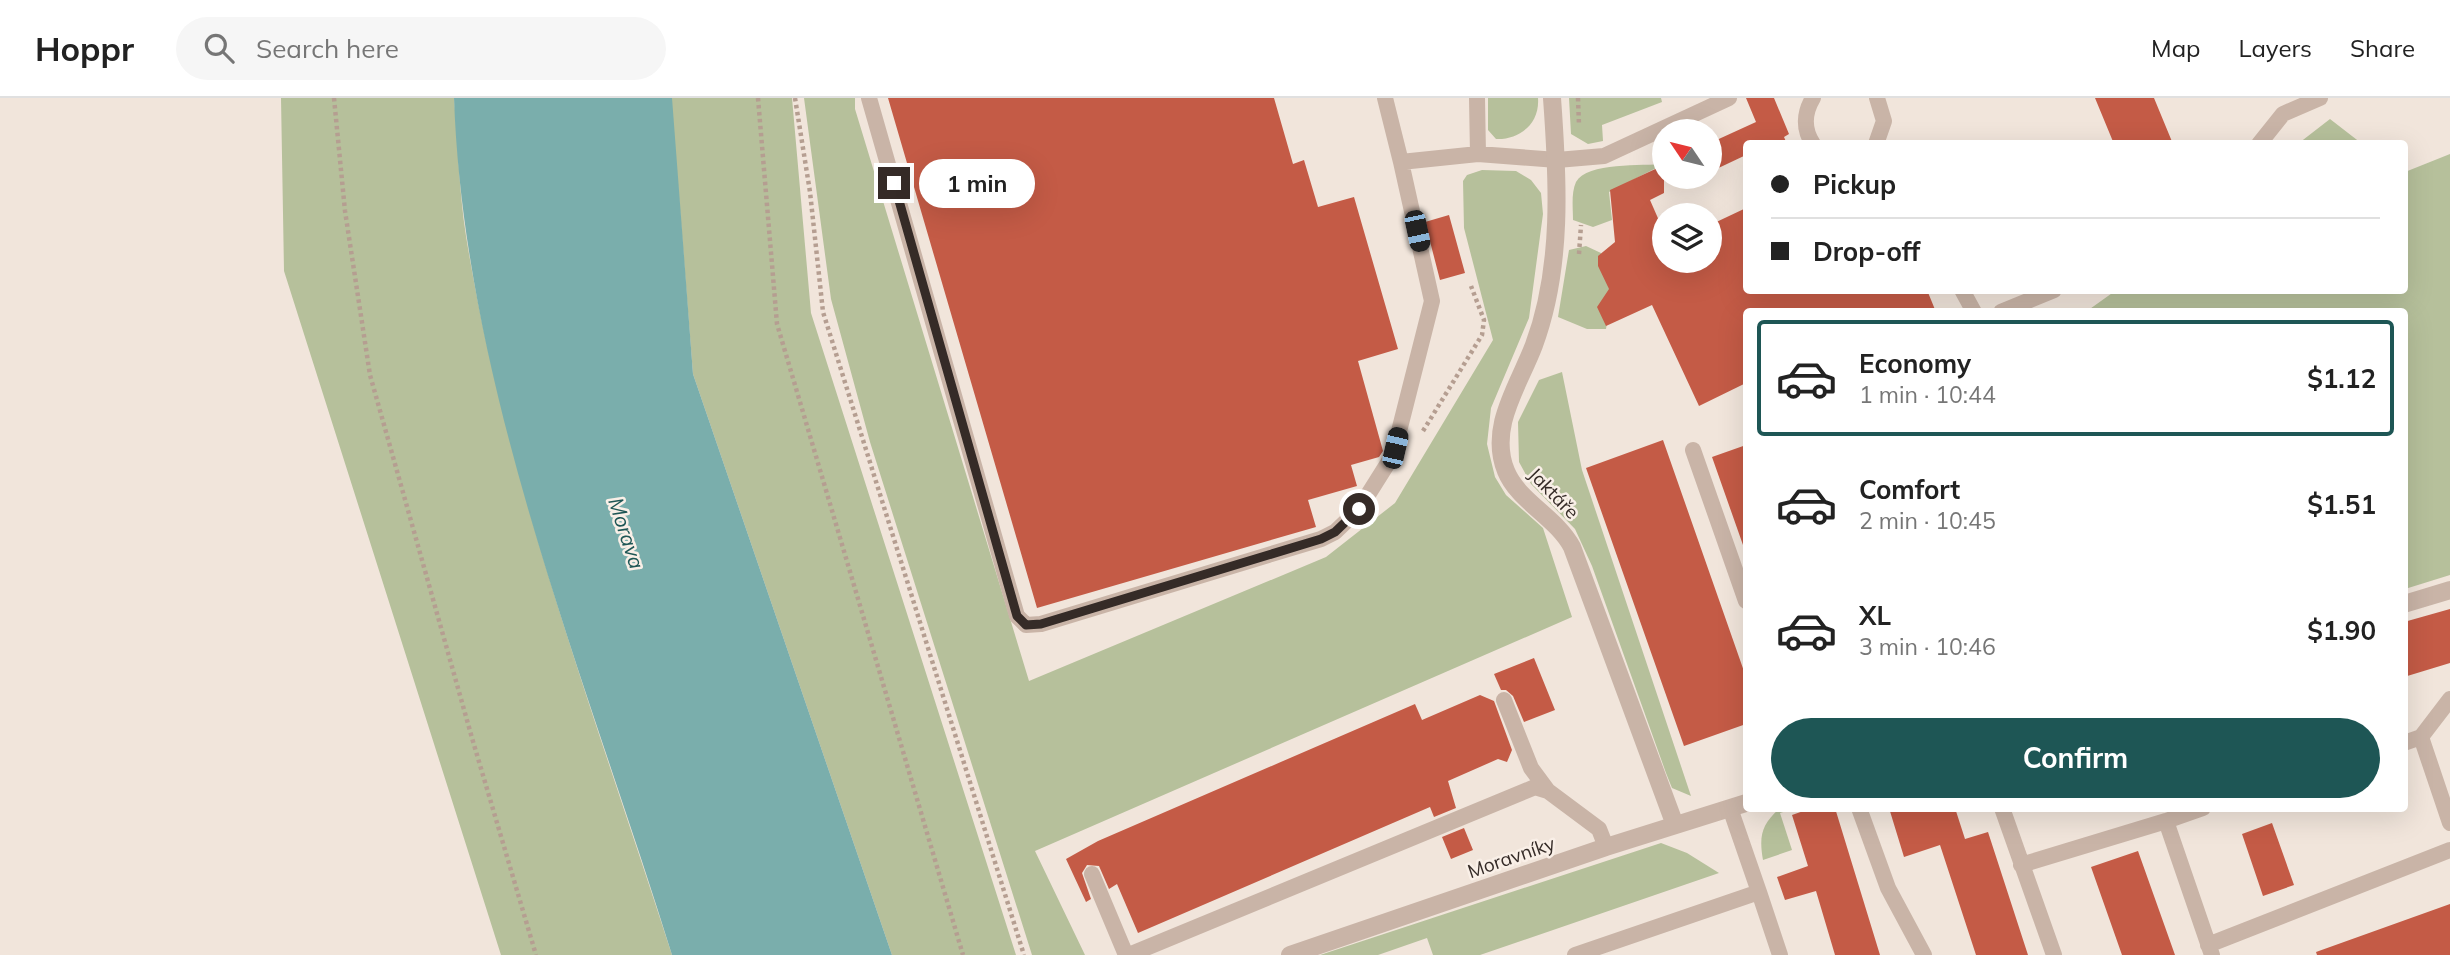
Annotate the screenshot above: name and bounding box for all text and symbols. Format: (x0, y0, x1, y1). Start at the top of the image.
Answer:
search box (176, 17, 666, 80)
text: Hoppr (35, 28, 134, 69)
icon: search (200, 29, 238, 67)
text: Search here (256, 32, 399, 65)
text: Map (2151, 33, 2200, 63)
text: Layers (2238, 33, 2312, 63)
text: Share (2350, 33, 2415, 63)
north arrow (1652, 119, 1722, 189)
map controls (1652, 119, 1722, 273)
callout: 1 min (918, 158, 1034, 208)
route end (878, 167, 910, 199)
text: Pickup (1813, 168, 1896, 201)
text: 1 min (947, 169, 1007, 198)
button: layers (1652, 203, 1722, 273)
car (1403, 208, 1432, 254)
text: Drop-off (1813, 235, 1920, 268)
icon: car (1775, 347, 1838, 410)
text: Economy (1859, 347, 1971, 380)
text: $1.12 (2307, 362, 2376, 395)
text: 1 min · 10:44 (1859, 380, 1996, 409)
car (1381, 425, 1410, 471)
street label: Jaktáře (1524, 462, 1584, 524)
icon: car (1775, 473, 1838, 536)
text: Comfort (1859, 473, 1960, 506)
text: $1.51 (2307, 488, 2376, 521)
route start (1343, 493, 1375, 525)
water label: Morava (603, 494, 651, 572)
text: 2 min · 10:45 (1859, 506, 1996, 535)
icon: car (1775, 599, 1838, 662)
text: XL (1859, 599, 1891, 632)
text: $1.90 (2307, 614, 2376, 647)
text: 3 min · 10:46 (1859, 632, 1996, 661)
button: Confirm (1771, 718, 2380, 798)
street label: Moravníky (1464, 831, 1558, 883)

